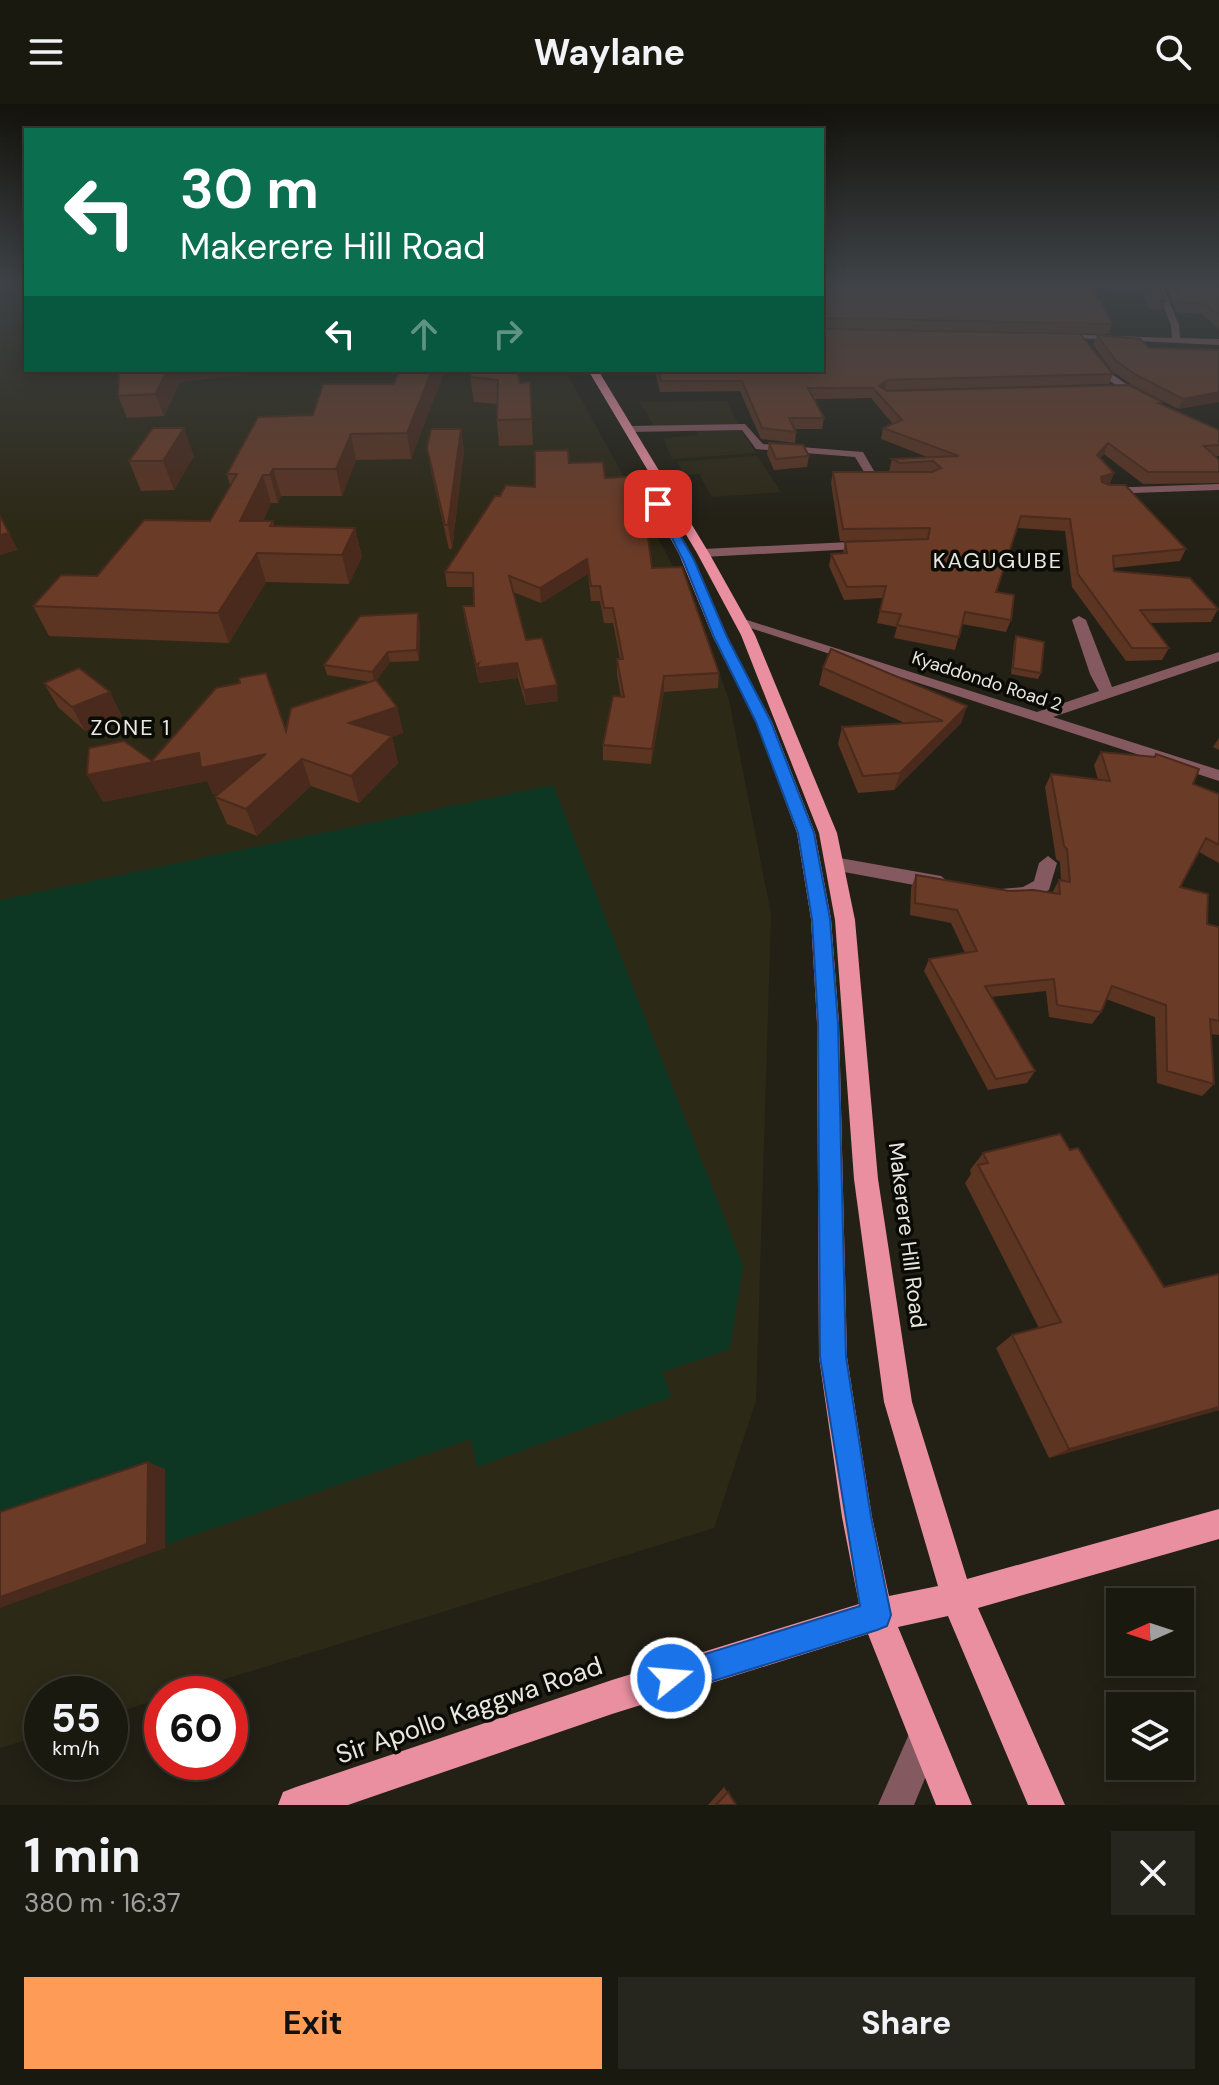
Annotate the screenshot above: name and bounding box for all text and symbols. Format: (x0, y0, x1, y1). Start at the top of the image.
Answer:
text: Waylane (534, 29, 685, 76)
icon: menu (24, 30, 68, 74)
icon: search (1151, 30, 1195, 74)
text: 30 m (180, 152, 319, 225)
icon: left (48, 160, 152, 264)
text: Makerere Hill Road (180, 223, 486, 270)
icon: left (318, 312, 362, 356)
icon: ahead (402, 312, 446, 356)
icon: right (486, 312, 530, 356)
pin (624, 470, 692, 538)
icon: arrive (636, 482, 680, 526)
district label: KAGUGUBE (933, 546, 1063, 575)
street label: Kyaddondo Road 2 (909, 645, 1065, 717)
district label: ZONE 1 (91, 713, 171, 742)
street label: Makerere Hill Road (882, 1141, 933, 1329)
north arrow (1106, 1588, 1194, 1676)
map controls (1106, 1588, 1194, 1780)
position arrow (629, 1636, 713, 1720)
street label: Sir Apollo Kaggwa Road (331, 1648, 607, 1772)
speed limit sign: 60 (144, 1676, 248, 1780)
text: 55 (51, 1692, 101, 1744)
button: layers (1106, 1692, 1194, 1780)
text: km/h (52, 1735, 100, 1761)
text: 1 min (24, 1824, 141, 1887)
button: close (1111, 1831, 1195, 1915)
text: 380 m · 16:37 (24, 1886, 181, 1920)
button: Exit (24, 1977, 602, 2069)
button: Share (618, 1977, 1195, 2069)

